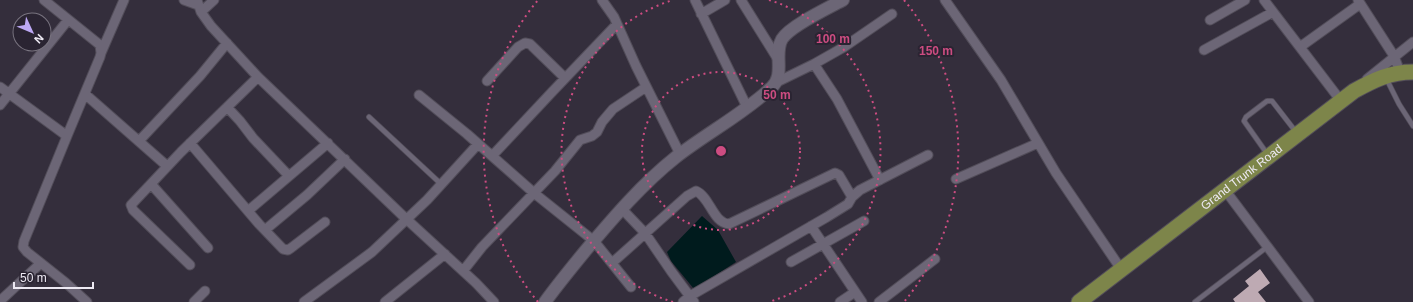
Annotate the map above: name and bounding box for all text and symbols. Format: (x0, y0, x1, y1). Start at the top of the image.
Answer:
north arrow (12, 12, 52, 52)
text: N (32, 32, 46, 46)
text: 100 m (816, 32, 850, 46)
text: 150 m (919, 44, 953, 58)
text: 50 m (763, 88, 791, 102)
street label: Grand Trunk Road (1198, 142, 1285, 213)
centre of rings (714, 144, 728, 158)
scale bar (14, 264, 93, 290)
text: 50 m (20, 271, 47, 285)

